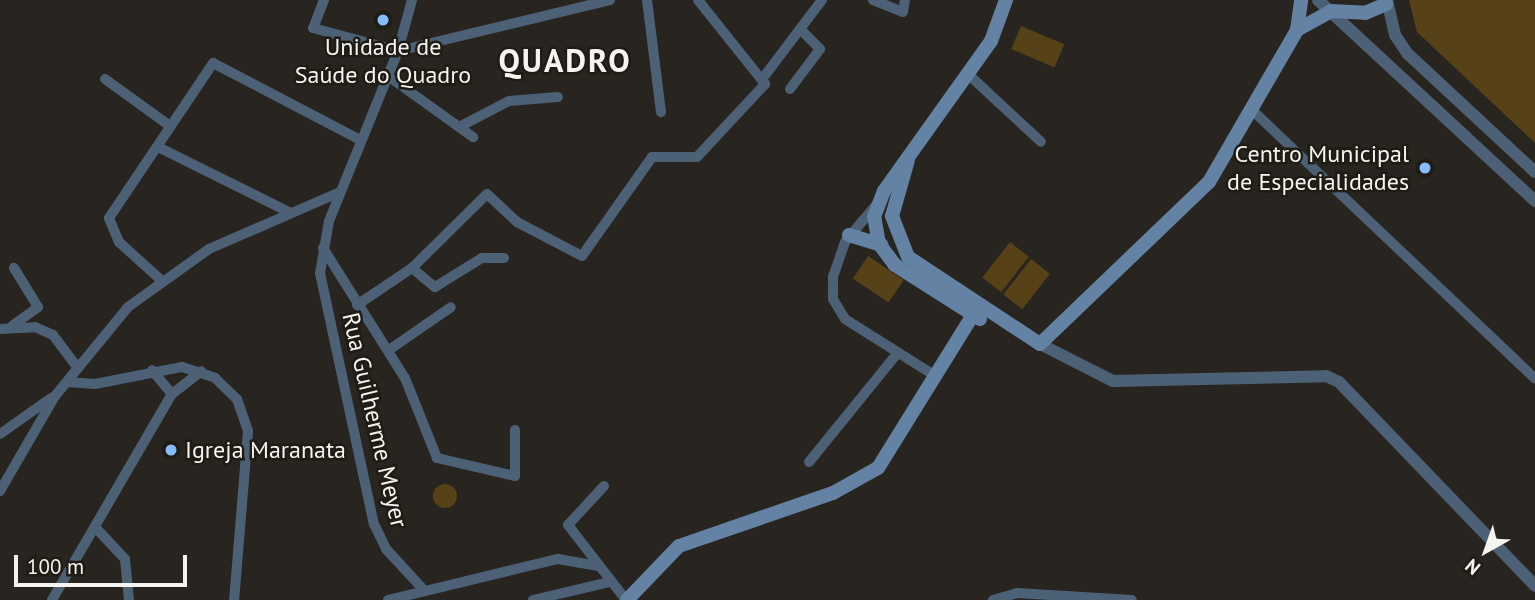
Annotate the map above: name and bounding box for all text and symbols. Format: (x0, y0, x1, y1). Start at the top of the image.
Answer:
marker: Unidade de Saúde do Quadro (373, 10, 393, 30)
place label: Unidade de Saúde do Quadro (295, 33, 471, 89)
district label: QUADRO (499, 41, 631, 79)
place label: Centro Municipal de Especialidades (1227, 140, 1409, 196)
marker: Centro Municipal de Especialidades (1415, 158, 1435, 178)
street label: Rua Guilherme Meyer (336, 310, 414, 530)
place label: Igreja Maranata (185, 436, 346, 464)
marker: Igreja Maranata (163, 442, 179, 458)
north arrow (1451, 516, 1521, 586)
scale bar (18, 540, 191, 584)
text: 100 m (27, 553, 84, 580)
text: N (1460, 554, 1485, 580)

